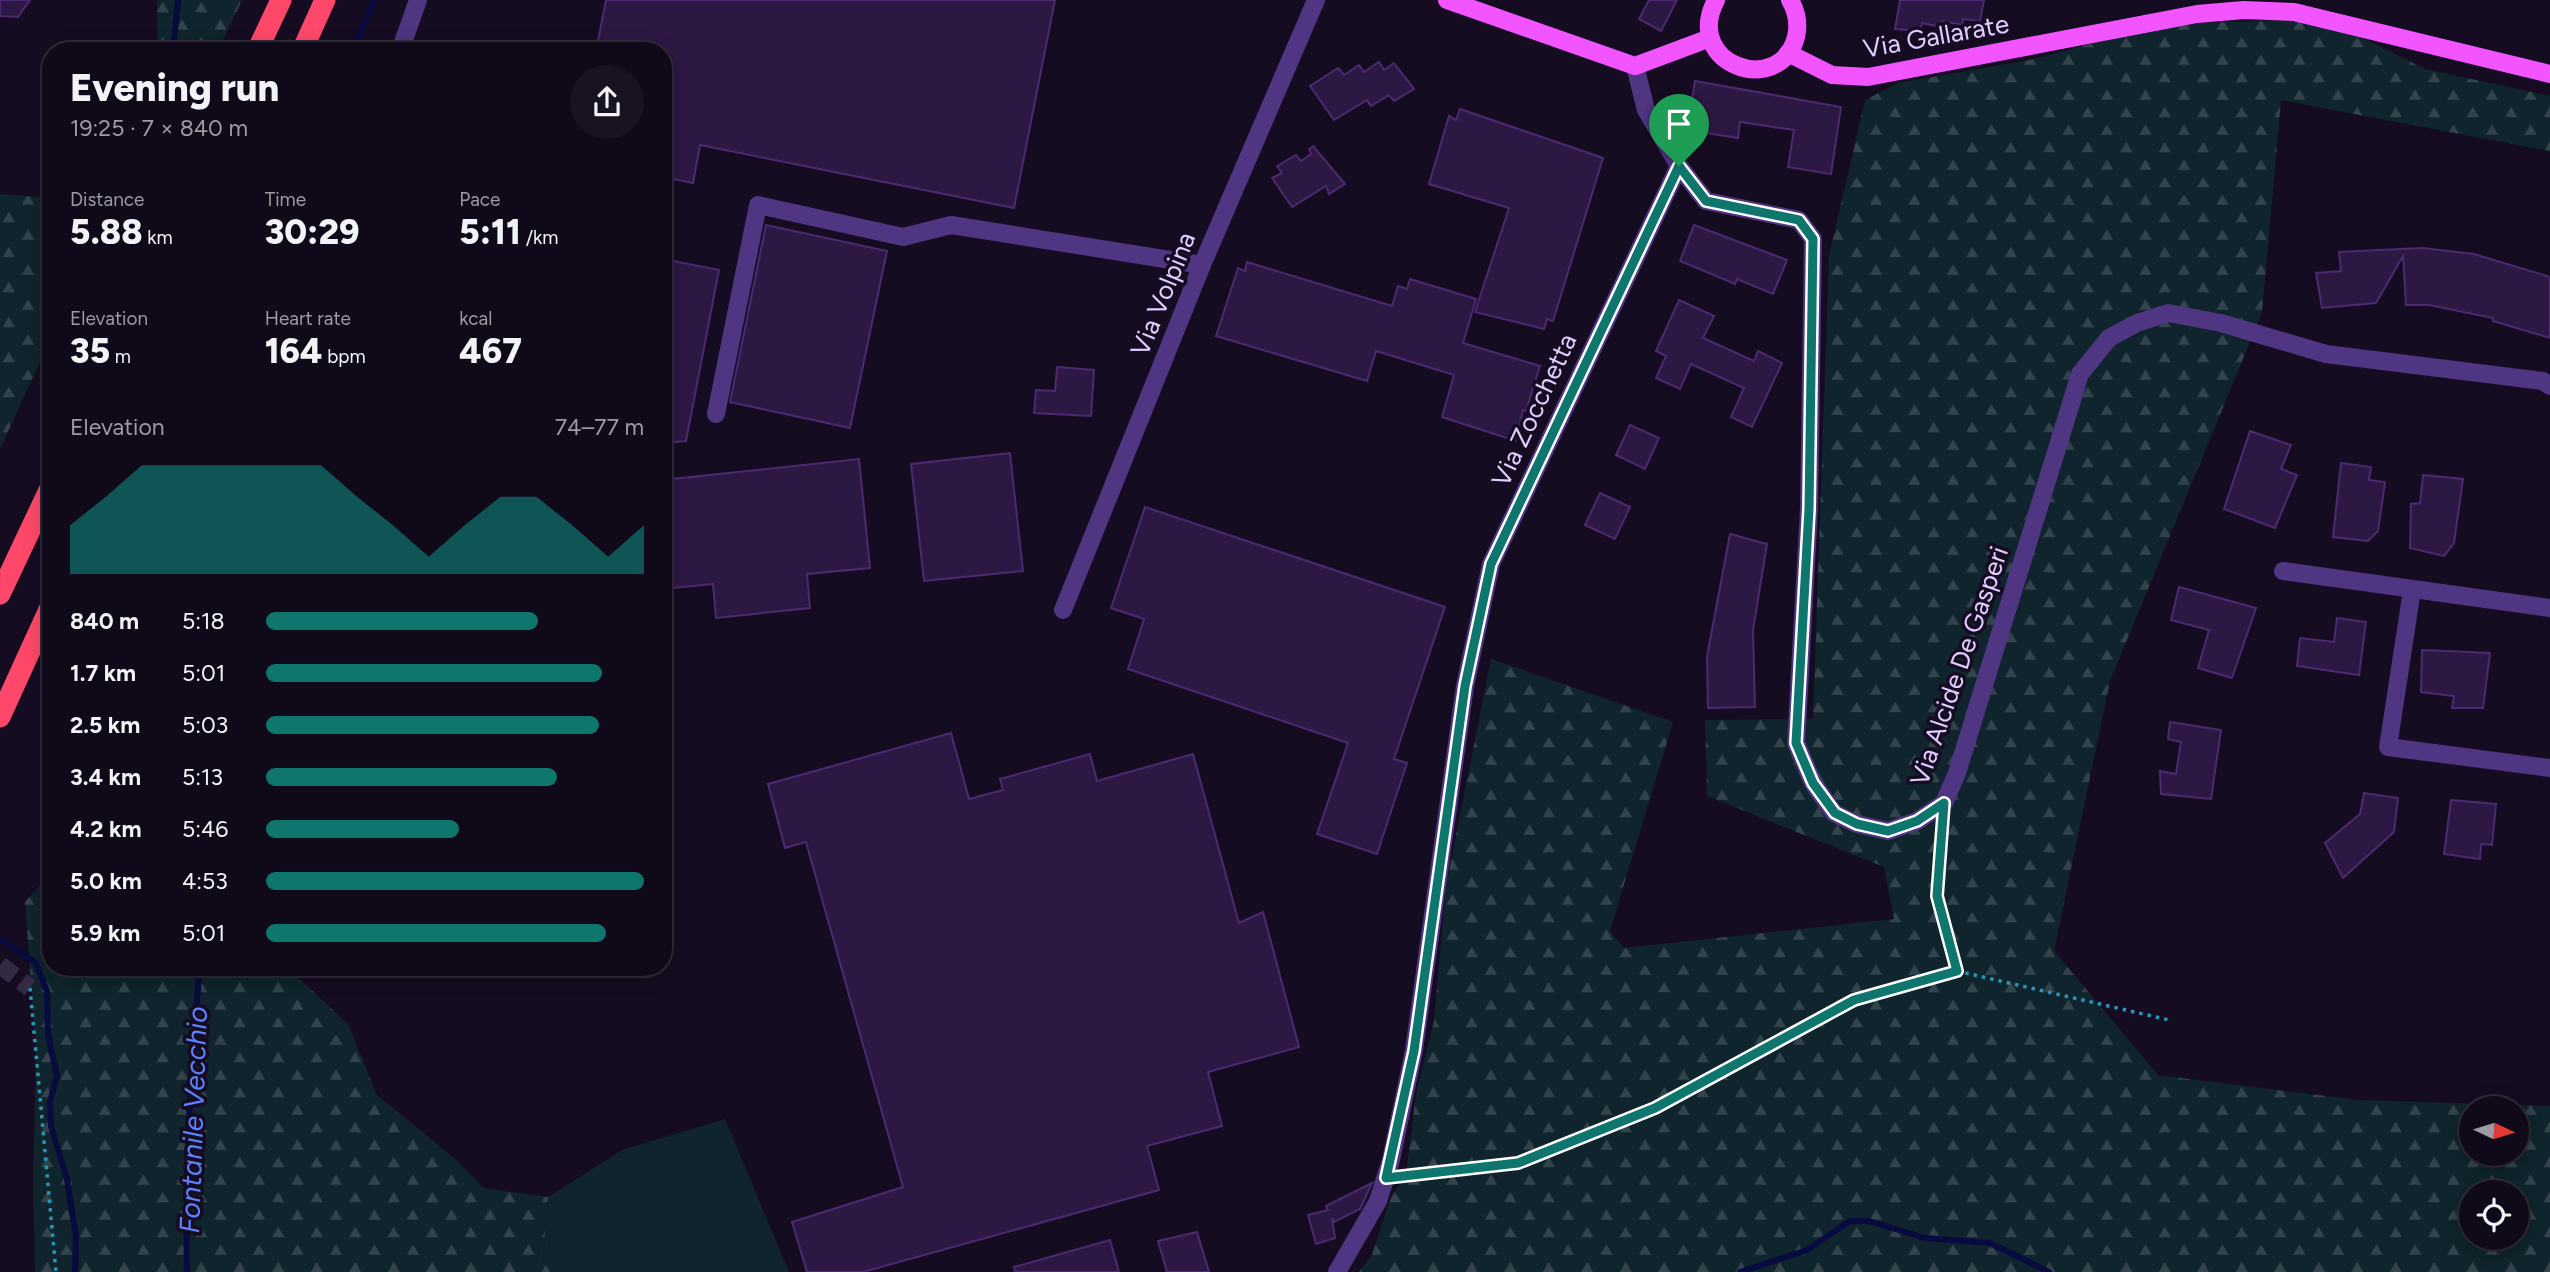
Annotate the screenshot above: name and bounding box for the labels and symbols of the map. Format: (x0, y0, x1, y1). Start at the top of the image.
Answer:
street label: Via Gallarate (1861, 7, 2011, 65)
pin (1649, 94, 1709, 166)
street label: Via Volpina (1124, 227, 1202, 361)
street label: Via Zocchetta (1485, 328, 1583, 492)
street label: Via Alcide De Gasperi (1903, 542, 2015, 790)
water label: Fontanile Vecchio (172, 1006, 214, 1234)
north arrow (2459, 1096, 2529, 1166)

